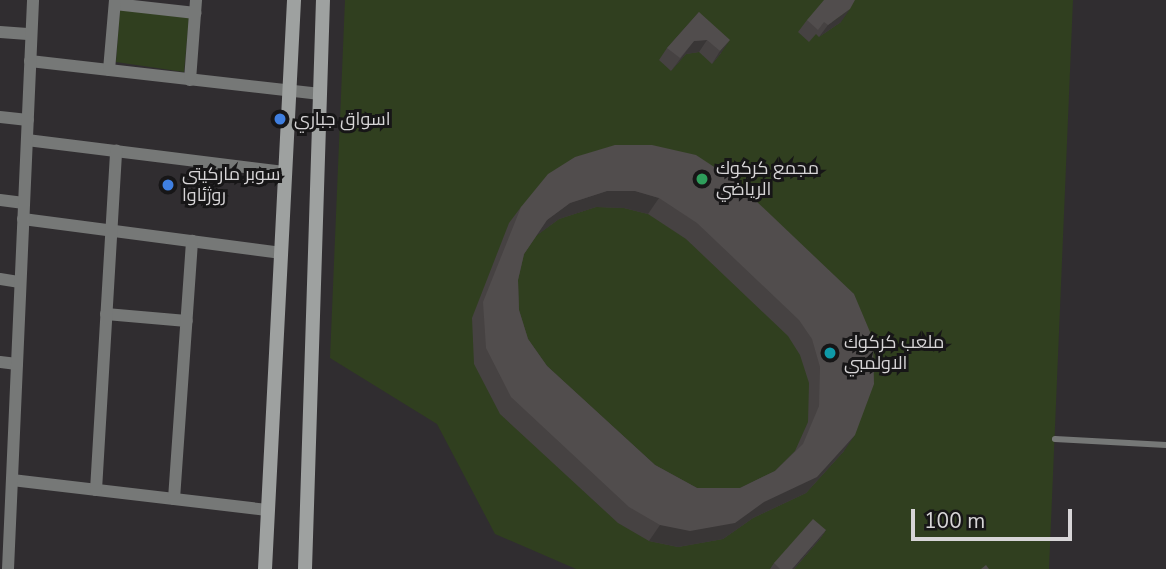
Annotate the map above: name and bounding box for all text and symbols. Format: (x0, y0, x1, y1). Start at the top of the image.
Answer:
place label: اسواق جباري (294, 108, 391, 130)
marker: اسواق جباري (272, 111, 288, 127)
place label: مجمع كركوك الرياضي (716, 158, 819, 200)
place label: سوبر ماركيتى روژئاوا (182, 164, 280, 206)
marker: مجمع كركوك الرياضي (694, 171, 710, 187)
marker: سوبر ماركيتى روژئاوا (160, 177, 176, 193)
place label: ملعب كركوك الاولمبي (844, 332, 944, 374)
marker: ملعب كركوك الاولمبي (822, 345, 838, 361)
scale bar (914, 496, 1075, 540)
text: 100 m (924, 507, 985, 535)

